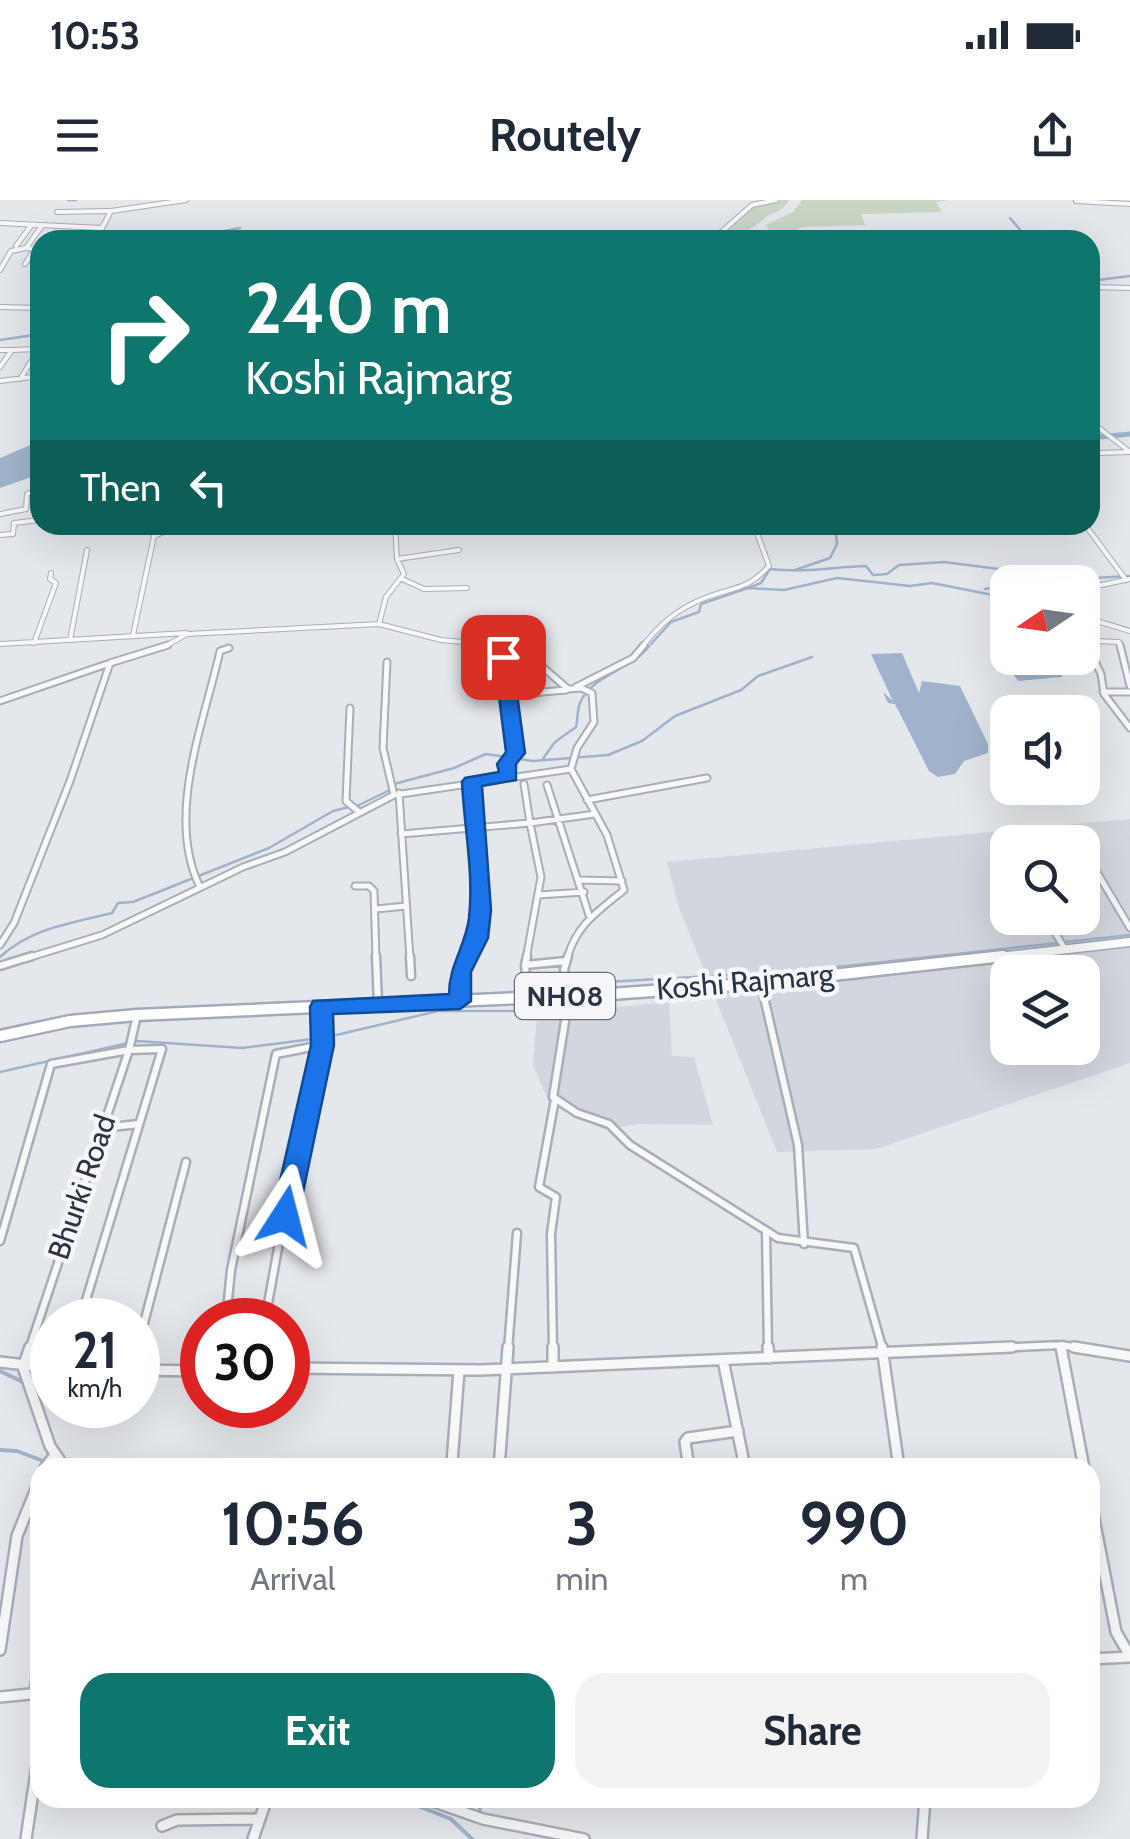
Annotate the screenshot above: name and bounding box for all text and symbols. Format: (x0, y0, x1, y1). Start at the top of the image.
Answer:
text: 10:53 (50, 12, 140, 59)
icon: menu (50, 108, 105, 163)
text: Routely (489, 108, 641, 162)
icon: share (1025, 108, 1080, 163)
text: 240 m (245, 265, 452, 351)
icon: right (80, 270, 210, 400)
text: Koshi Rajmarg (245, 351, 512, 405)
icon: left (181, 460, 236, 515)
text: Then (80, 464, 161, 511)
north arrow (990, 565, 1100, 675)
map controls (990, 565, 1100, 1065)
pin (461, 615, 546, 700)
icon: arrive (476, 630, 531, 685)
button: sound (990, 695, 1100, 805)
button: search (990, 825, 1100, 935)
street label: Koshi Rajmarg (655, 955, 836, 1008)
button: layers (990, 955, 1100, 1065)
road number: NH08 (515, 973, 615, 1019)
street label: Bhurki Road (39, 1110, 124, 1264)
position arrow (233, 1164, 337, 1268)
speed limit sign: 30 (180, 1298, 310, 1428)
text: 21 (73, 1320, 117, 1381)
text: km/h (68, 1373, 122, 1403)
text: 10:56 (221, 1487, 365, 1560)
text: 3 (566, 1487, 598, 1560)
text: 990 (799, 1487, 909, 1560)
text: Arrival (250, 1559, 335, 1598)
text: min (556, 1559, 608, 1598)
text: m (840, 1559, 868, 1598)
button: Exit (80, 1673, 555, 1788)
button: Share (575, 1673, 1050, 1788)

